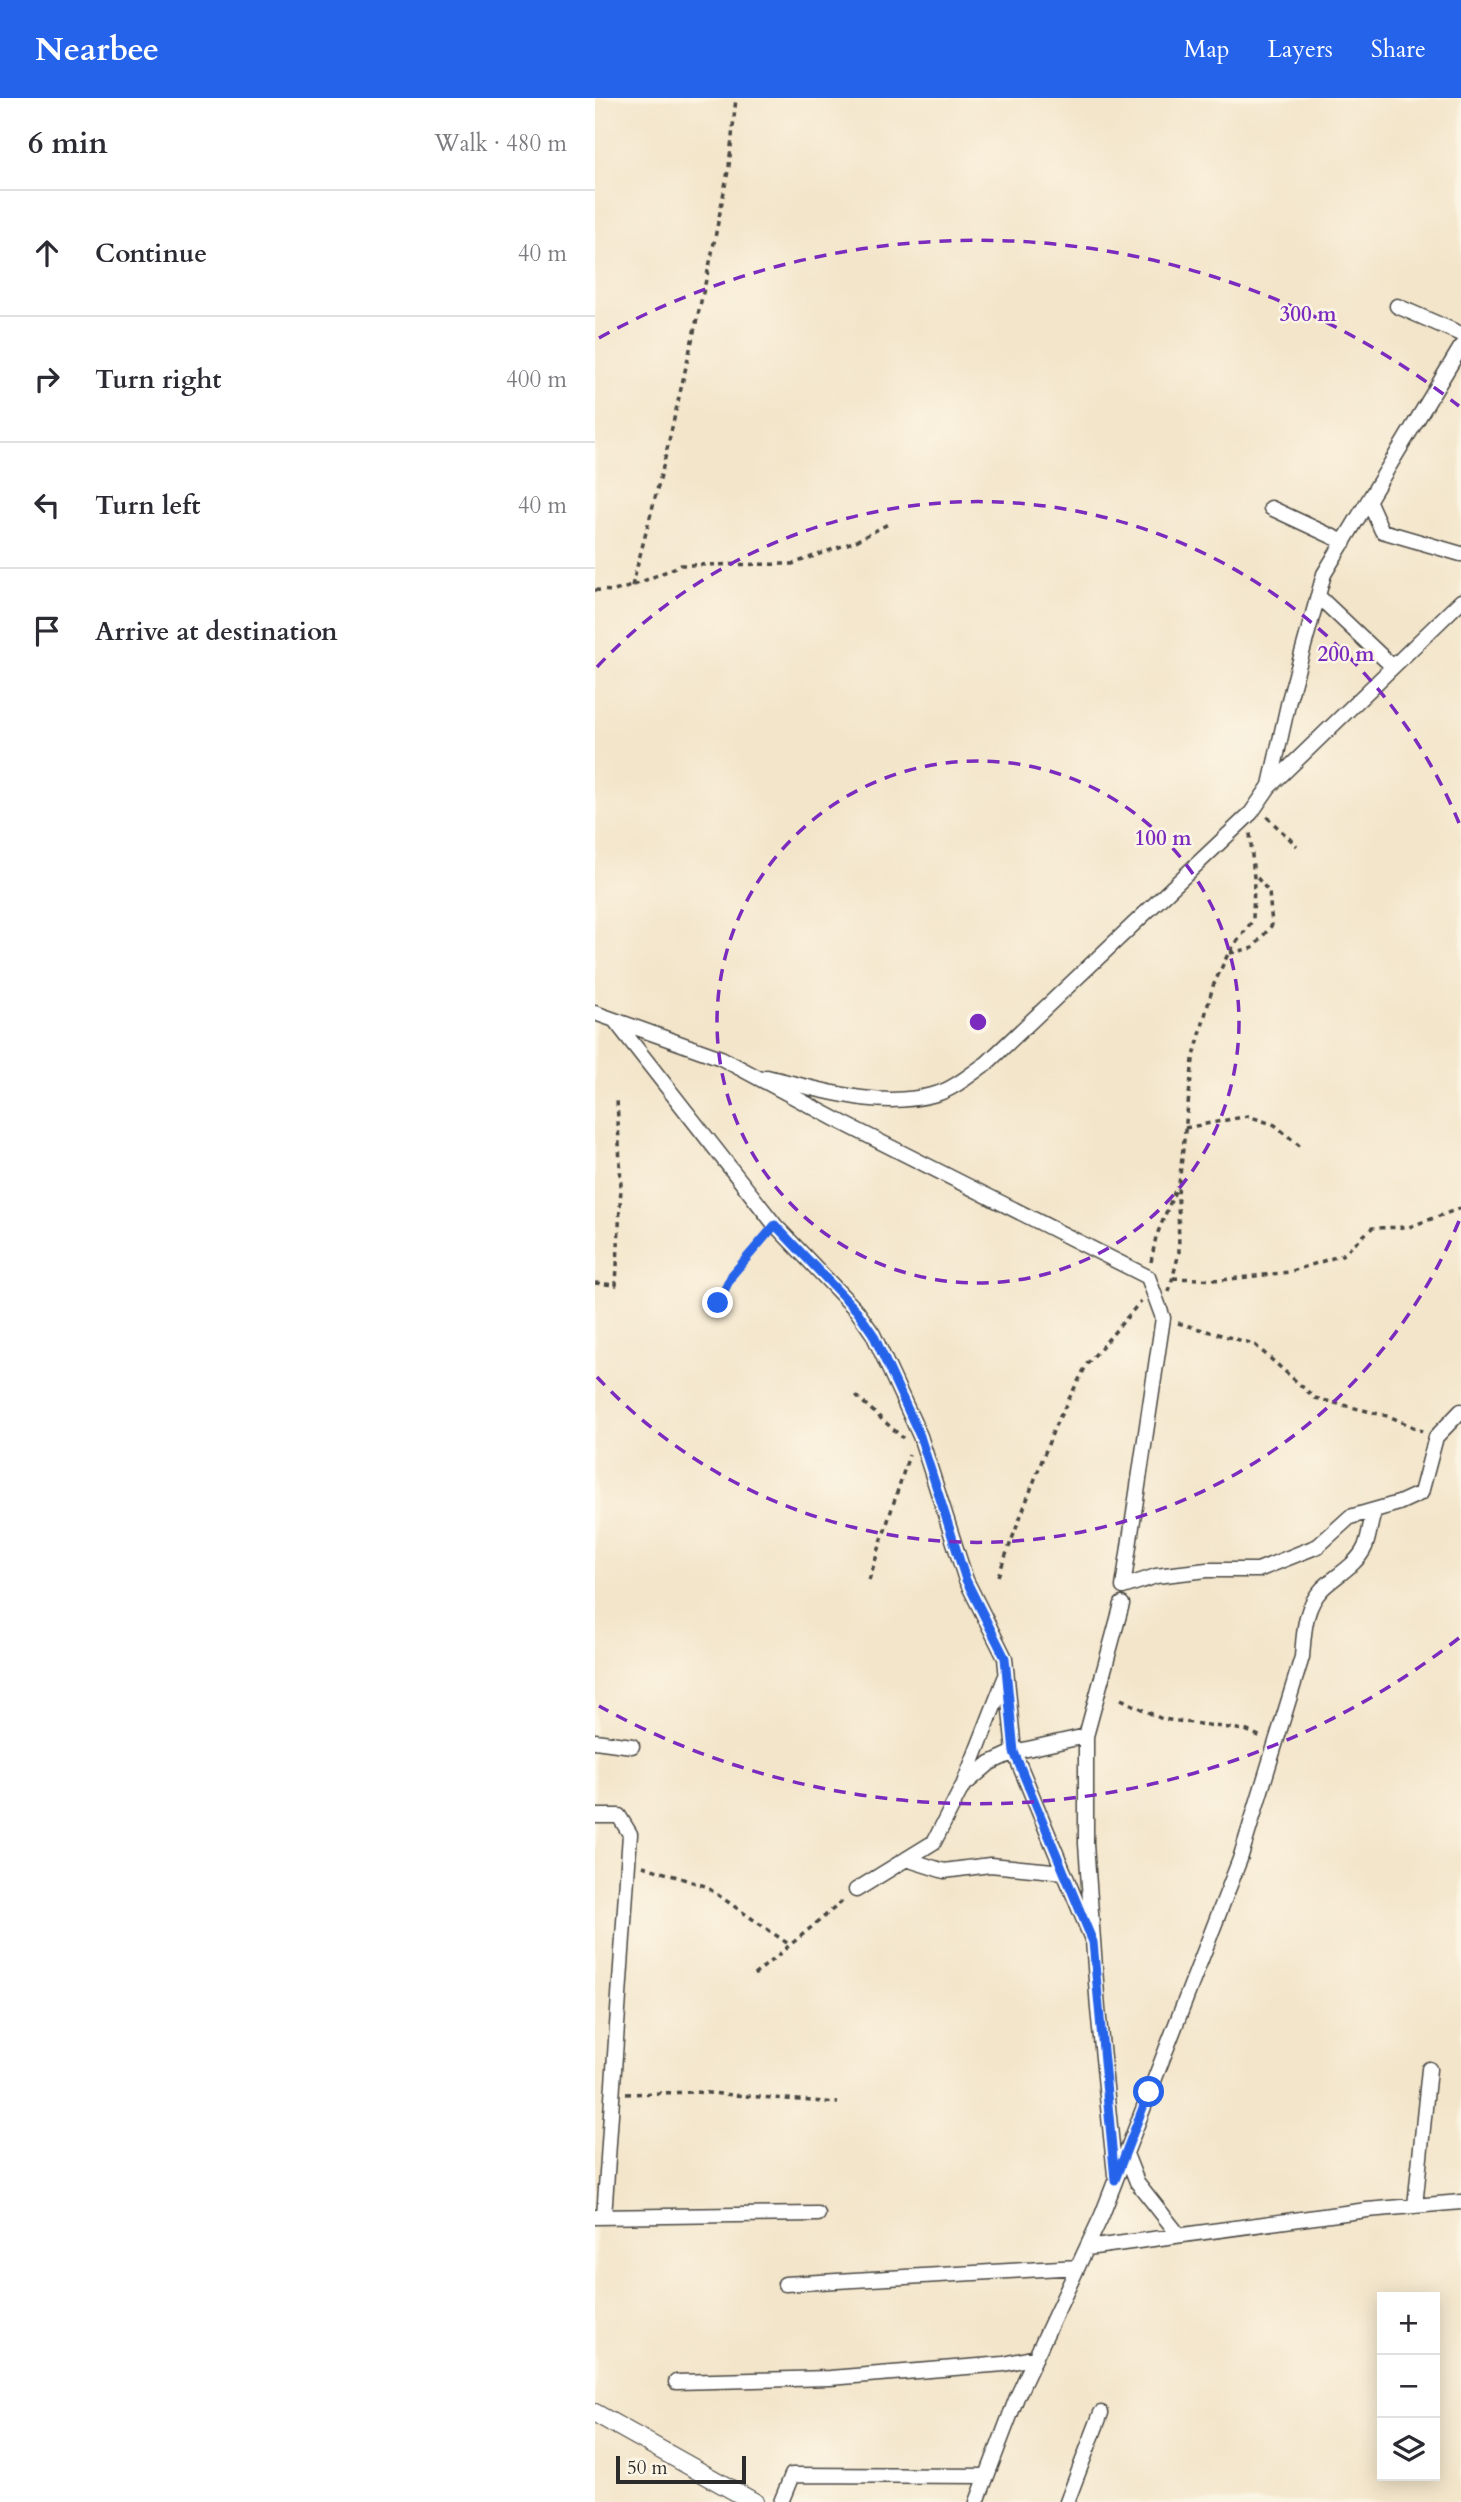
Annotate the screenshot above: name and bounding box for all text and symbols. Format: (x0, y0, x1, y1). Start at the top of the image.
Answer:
text: Nearbee (35, 27, 159, 72)
text: Map (1184, 33, 1230, 66)
text: Layers (1268, 33, 1333, 66)
text: Share (1371, 33, 1426, 66)
text: 6 min (28, 123, 108, 164)
text: Walk · 480 m (434, 128, 567, 159)
icon: ahead (28, 234, 66, 272)
text: Continue (95, 236, 207, 271)
text: 40 m (518, 238, 567, 269)
text: 300 m (1279, 300, 1337, 329)
icon: right (28, 360, 66, 398)
text: Turn right (95, 362, 222, 397)
text: 400 m (506, 364, 567, 395)
icon: left (28, 486, 66, 524)
text: Turn left (95, 488, 200, 523)
text: 40 m (518, 490, 567, 521)
icon: arrive (28, 612, 66, 650)
text: Arrive at destination (95, 614, 338, 649)
text: 200 m (1317, 640, 1375, 669)
text: 100 m (1134, 824, 1192, 853)
centre of rings (966, 1010, 990, 1034)
route end (702, 1287, 733, 1318)
route start (1133, 2076, 1164, 2107)
map controls (1377, 2292, 1440, 2481)
button: + (1377, 2292, 1440, 2355)
button: − (1377, 2355, 1440, 2418)
button: layers (1377, 2418, 1440, 2481)
scale bar (616, 2453, 745, 2485)
text: 50 m (627, 2455, 668, 2481)

